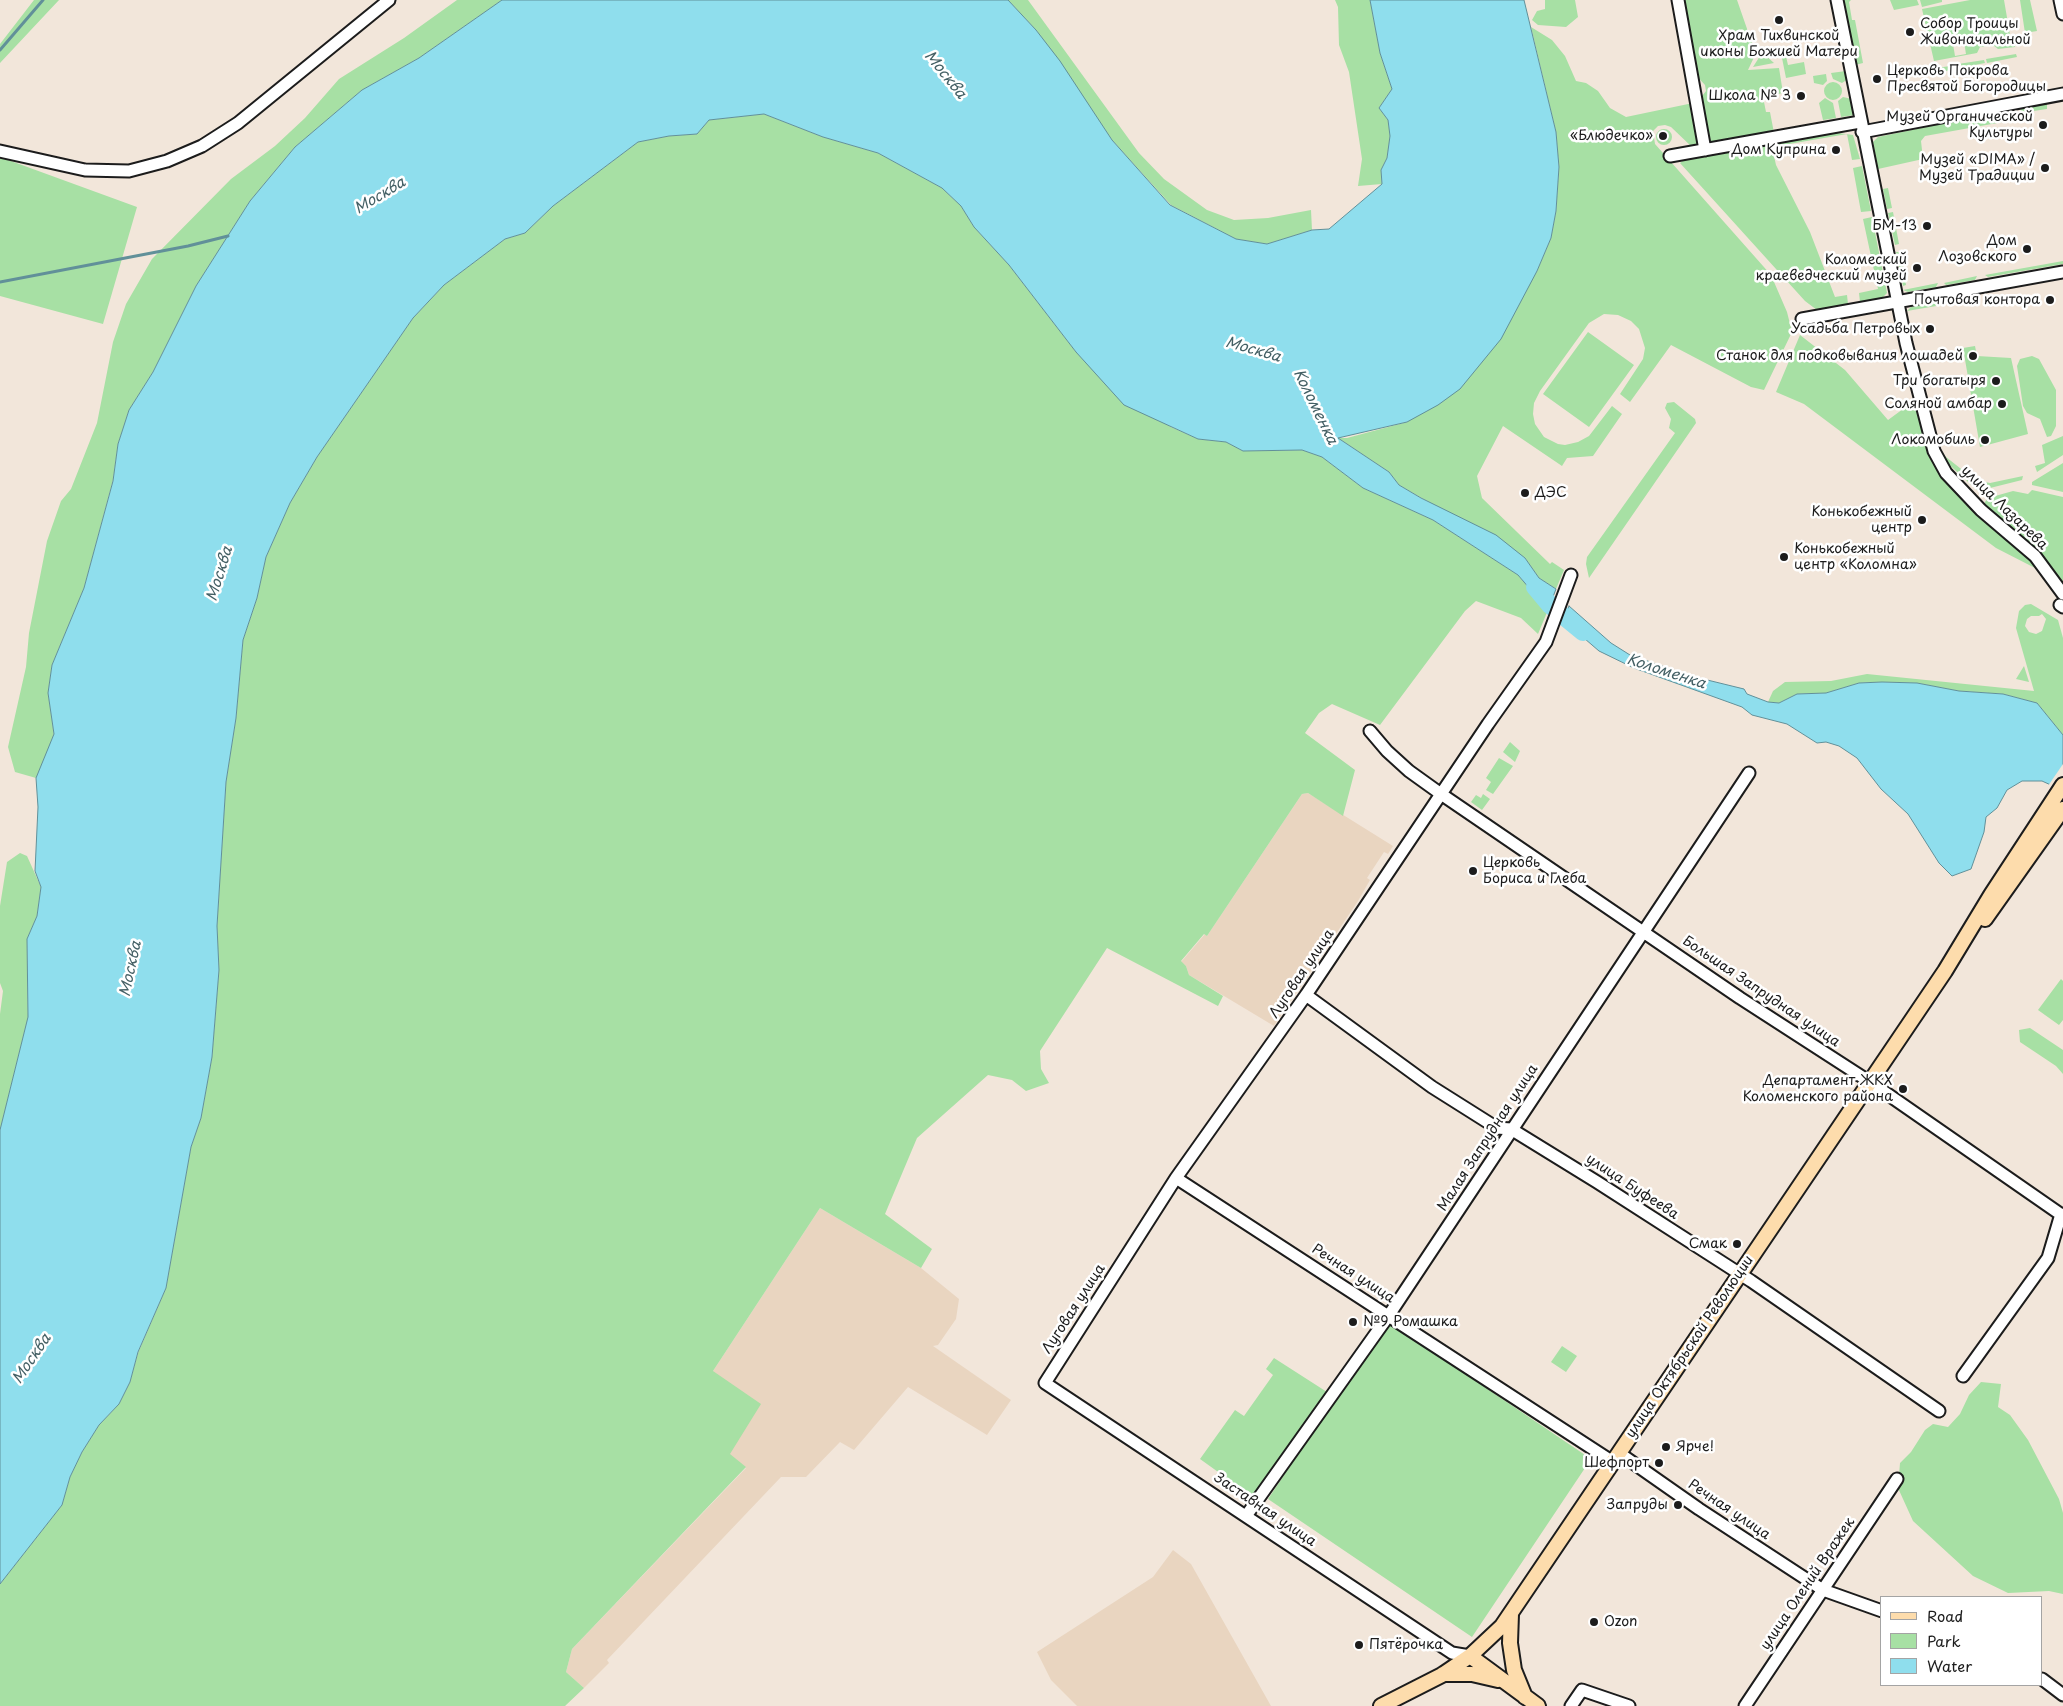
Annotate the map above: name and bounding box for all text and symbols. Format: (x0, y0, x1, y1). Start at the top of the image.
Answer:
marker: Храм Тихвинской иконы Божией Матери (1773, 14, 1785, 26)
place label: Собор Троицы Живоначальной (1920, 16, 2031, 48)
marker: Собор Троицы Живоначальной (1904, 26, 1916, 38)
place label: Храм Тихвинской иконы Божией Матери (1700, 28, 1858, 60)
water label: Москва (920, 47, 970, 103)
place label: Церковь Покрова Пресвятой Богородицы (1887, 63, 2046, 95)
marker: Церковь Покрова Пресвятой Богородицы (1871, 73, 1883, 85)
place label: Школа № 3 (1708, 88, 1791, 104)
marker: Школа № 3 (1795, 90, 1807, 102)
place label: Музей Органической Культуры (1886, 109, 2033, 142)
marker: Музей Органической Культуры (2037, 119, 2049, 131)
place label: «Блюдечко» (1570, 128, 1653, 144)
marker: «Блюдечко» (1657, 130, 1669, 142)
place label: Дом Куприна (1732, 142, 1826, 158)
marker: Дом Куприна (1830, 144, 1842, 156)
place label: Музей «DIMA» / Музей Традиции (1919, 152, 2035, 184)
marker: Музей «DIMA» / Музей Традиции (2039, 162, 2051, 174)
water label: Москва (351, 174, 409, 218)
place label: БМ-13 (1872, 218, 1917, 234)
marker: БМ-13 (1921, 220, 1933, 232)
place label: Дом Лозовского (1938, 233, 2017, 266)
marker: Дом Лозовского (2021, 243, 2033, 255)
place label: Коломеский краеведческий музей (1755, 252, 1907, 284)
marker: Коломеский краеведческий музей (1911, 262, 1923, 274)
place label: Почтовая контора (1914, 292, 2040, 308)
marker: Почтовая контора (2044, 294, 2056, 306)
place label: Усадьба Петровых (1791, 321, 1920, 337)
marker: Усадьба Петровых (1924, 323, 1936, 335)
water label: Москва (1223, 334, 1283, 366)
place label: Станок для подковывания лошадей (1716, 348, 1963, 364)
marker: Станок для подковывания лошадей (1967, 350, 1979, 362)
water label: Коломенка (1289, 366, 1341, 448)
place label: Три богатыря (1893, 373, 1986, 389)
marker: Три богатыря (1990, 375, 2002, 387)
place label: Соляной амбар (1884, 396, 1992, 412)
marker: Соляной амбар (1996, 398, 2008, 410)
place label: Локомобиль (1891, 432, 1975, 448)
marker: Локомобиль (1979, 434, 1991, 446)
street label: улица Лазарева (1957, 463, 2051, 553)
place label: ДЭС (1535, 485, 1567, 501)
marker: ДЭС (1519, 487, 1531, 499)
place label: Конькобежный центр (1811, 504, 1912, 536)
marker: Конькобежный центр (1916, 514, 1928, 526)
place label: Конькобежный центр «Коломна» (1794, 541, 1917, 574)
water label: Москва (203, 544, 237, 604)
marker: Конькобежный центр «Коломна» (1778, 551, 1790, 563)
water label: Коломенка (1624, 651, 1708, 693)
place label: Церковь Бориса и Глеба (1483, 855, 1586, 888)
marker: Церковь Бориса и Глеба (1467, 865, 1479, 877)
street label: Луговая улица (1266, 926, 1338, 1022)
street label: Большая Запрудная улица (1679, 933, 1843, 1051)
water label: Москва (116, 940, 146, 998)
street label: Малая Запрудная улица (1434, 1061, 1542, 1215)
place label: Департамент ЖКХ Коломенского района (1743, 1073, 1893, 1106)
marker: Департамент ЖКХ Коломенского района (1897, 1083, 1909, 1095)
street label: улица Буфеева (1583, 1151, 1681, 1223)
place label: Смак (1689, 1236, 1727, 1252)
marker: Смак (1731, 1238, 1743, 1250)
street label: Речная улица (1308, 1241, 1398, 1307)
street label: улица Октябрьской Революции (1623, 1253, 1757, 1441)
street label: Луговая улица (1039, 1261, 1109, 1357)
place label: №9 Ромашка (1363, 1314, 1458, 1330)
marker: №9 Ромашка (1347, 1316, 1359, 1328)
water label: Москва (9, 1331, 55, 1387)
place label: Ярче! (1676, 1439, 1714, 1455)
marker: Ярче! (1660, 1441, 1672, 1453)
place label: Шефпорт (1584, 1455, 1649, 1471)
marker: Шефпорт (1653, 1457, 1665, 1469)
street label: Заставная улица (1211, 1470, 1319, 1550)
street label: Речная улица (1685, 1476, 1773, 1544)
place label: Запруды (1607, 1497, 1668, 1513)
marker: Запруды (1672, 1499, 1684, 1511)
street label: улица Олений Вражек (1757, 1515, 1859, 1653)
legend (1880, 1596, 2043, 1686)
text: Road (1927, 1604, 1963, 1627)
place label: Ozon (1604, 1614, 1637, 1630)
marker: Ozon (1588, 1616, 1600, 1628)
text: Park (1927, 1629, 1961, 1652)
place label: Пятёрочка (1369, 1637, 1443, 1653)
marker: Пятёрочка (1353, 1639, 1365, 1651)
text: Water (1927, 1654, 1972, 1677)

